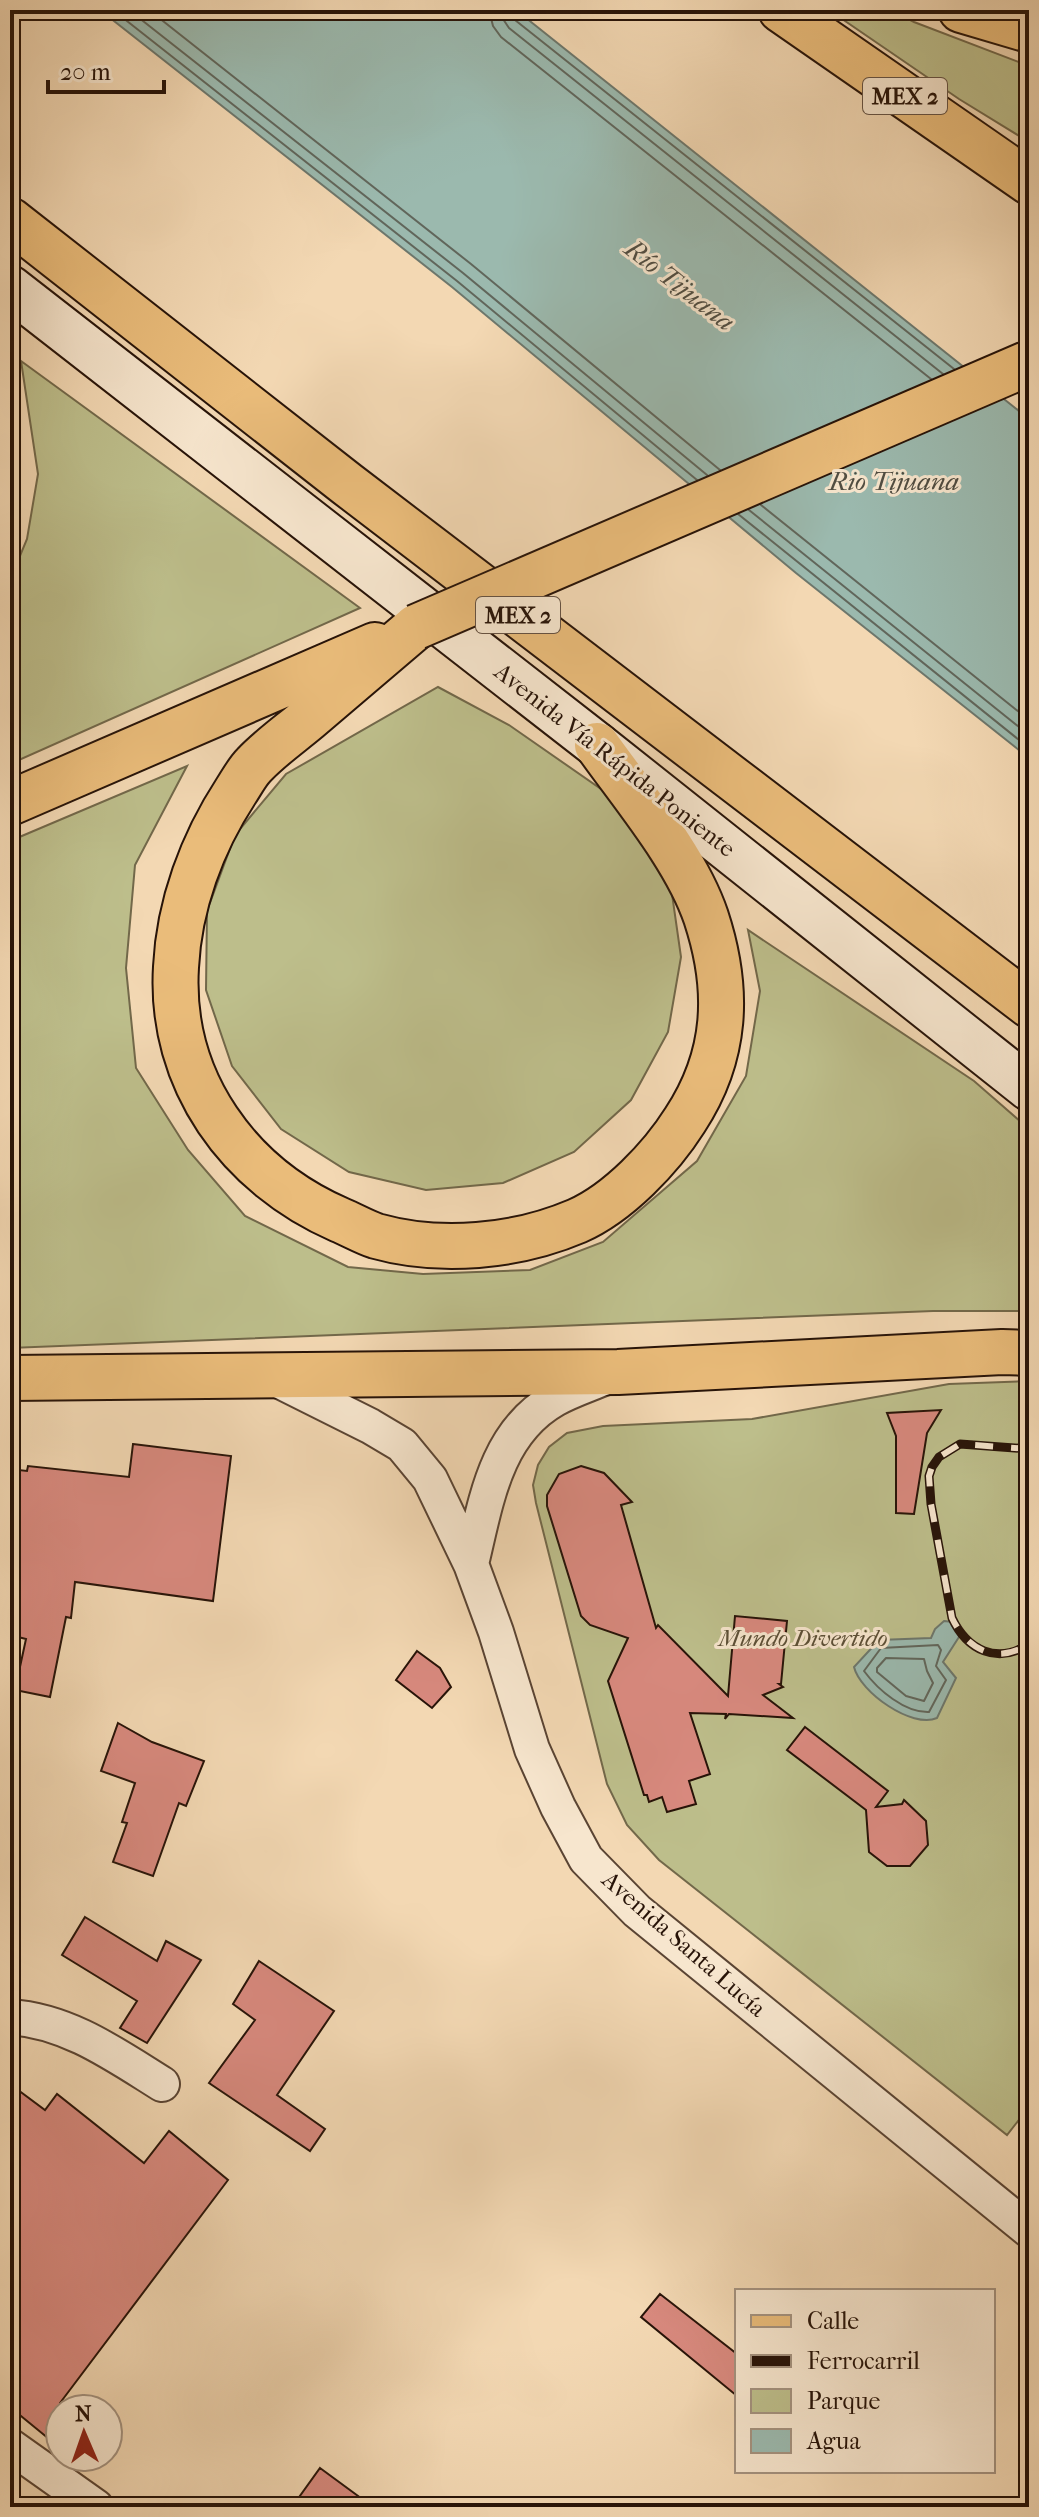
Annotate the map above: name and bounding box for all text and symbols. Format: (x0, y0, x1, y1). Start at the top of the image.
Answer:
scale bar (48, 44, 164, 94)
text: 20 m (60, 58, 111, 86)
road number: MEX 2 (863, 78, 947, 114)
water label: Río Tijuana (617, 232, 740, 338)
water label: Rio Tijuana (827, 466, 959, 497)
road number: MEX 2 (476, 597, 560, 633)
street label: Avenida Vía Rápida Poniente (488, 657, 741, 863)
park label: Mundo Divertido (716, 1624, 888, 1652)
street label: Avenida Santa Lucía (596, 1865, 772, 2023)
legend (735, 2289, 995, 2473)
text: Calle (807, 2307, 859, 2335)
text: Ferrocarril (807, 2347, 920, 2375)
text: Parque (807, 2387, 880, 2415)
north arrow (44, 2393, 124, 2473)
text: N (75, 2401, 92, 2427)
text: Agua (806, 2427, 861, 2455)

